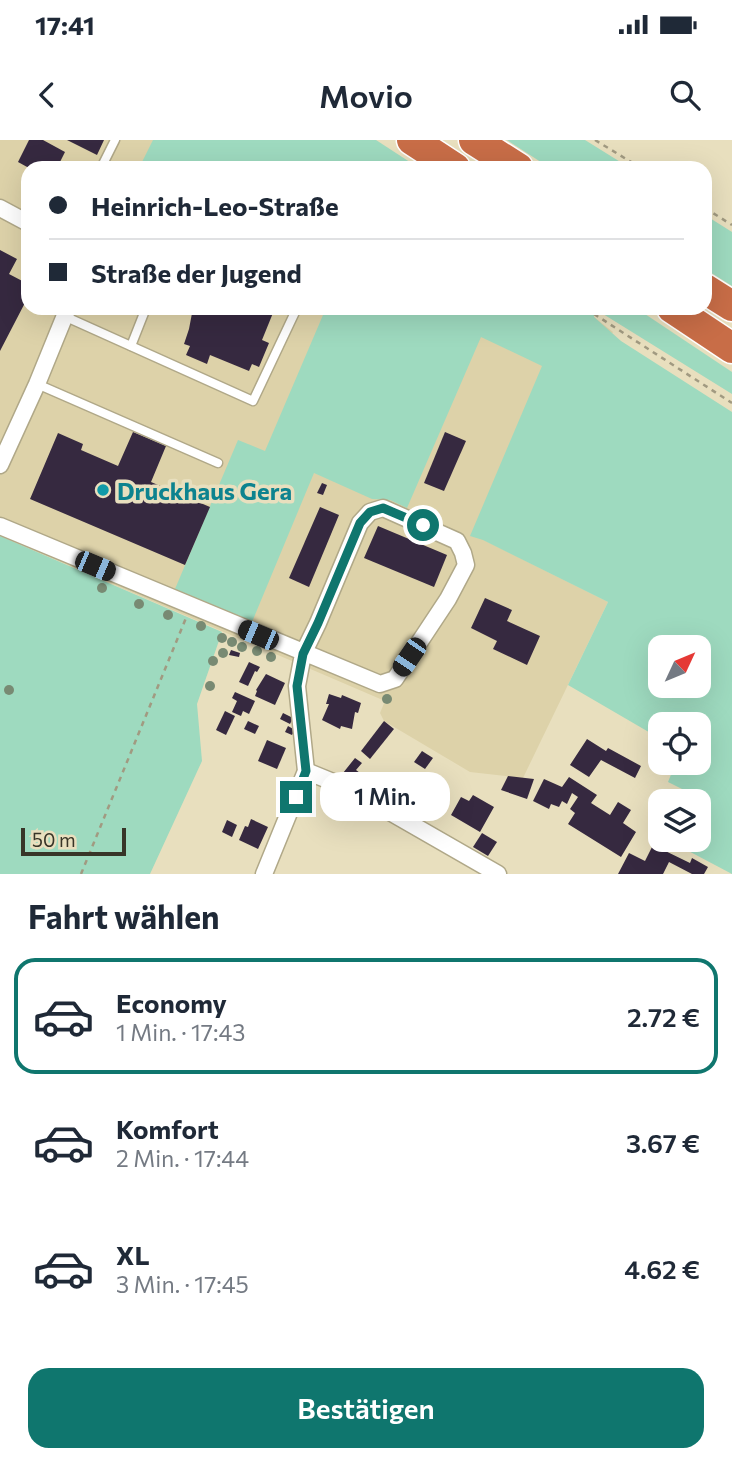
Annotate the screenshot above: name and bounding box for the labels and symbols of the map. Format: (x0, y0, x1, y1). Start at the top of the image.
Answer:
place label: Druckhaus Gera (117, 476, 292, 505)
marker: Druckhaus Gera (95, 482, 111, 498)
route start (407, 509, 439, 541)
car (72, 548, 119, 584)
car (235, 617, 282, 653)
car (389, 634, 430, 680)
north arrow (648, 635, 710, 698)
callout: 1 Min. (320, 772, 450, 822)
route end (280, 781, 312, 813)
scale bar (21, 825, 126, 857)

